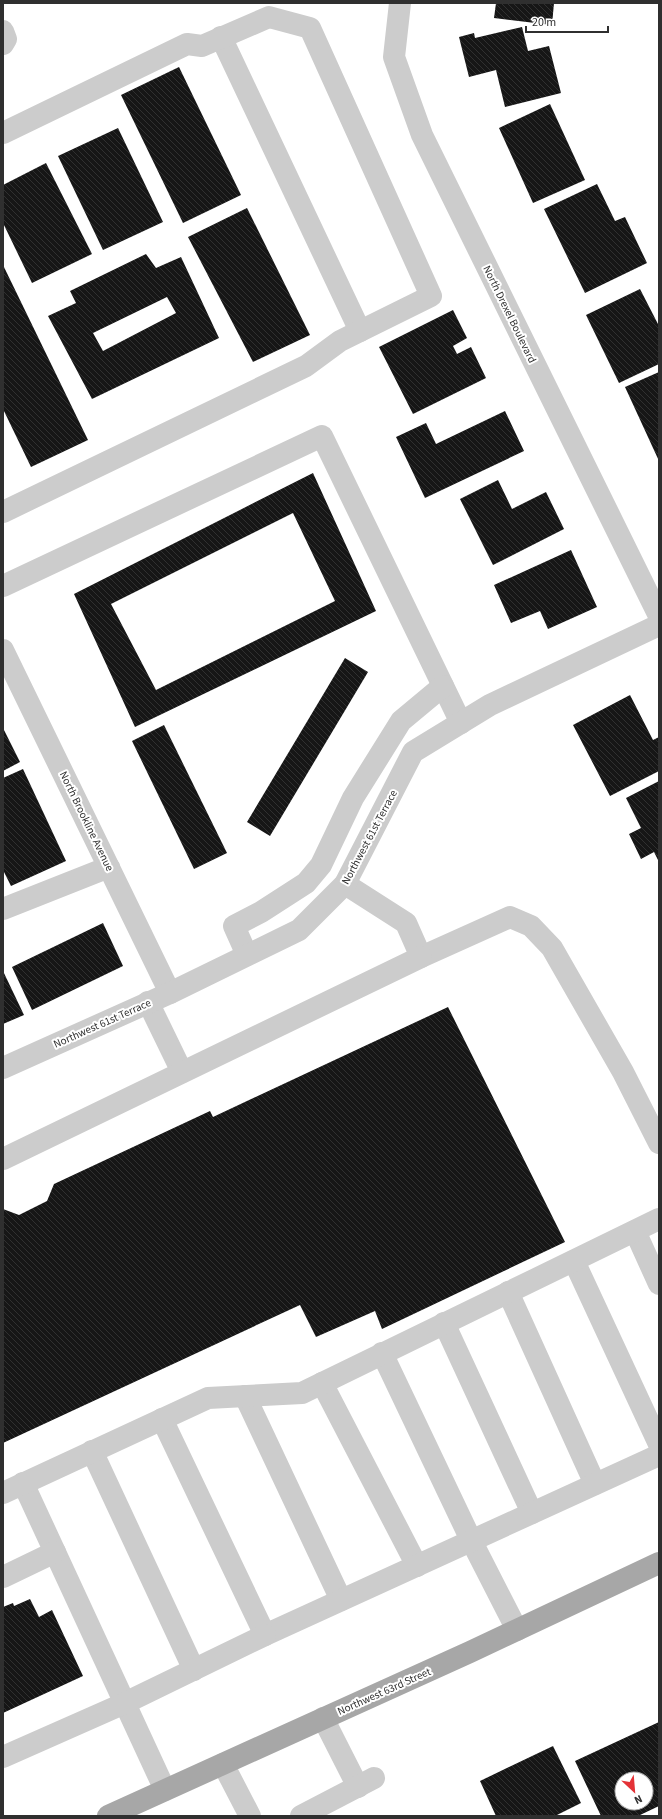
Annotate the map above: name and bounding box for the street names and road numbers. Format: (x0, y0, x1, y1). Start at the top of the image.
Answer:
street label: North Drexel Boulevard (479, 263, 540, 366)
street label: North Brookline Avenue (56, 769, 118, 874)
street label: Northwest 61st Terrace (338, 787, 401, 887)
street label: Northwest 61st Terrace (51, 995, 154, 1052)
street label: Northwest 63rd Street (335, 1664, 434, 1719)

